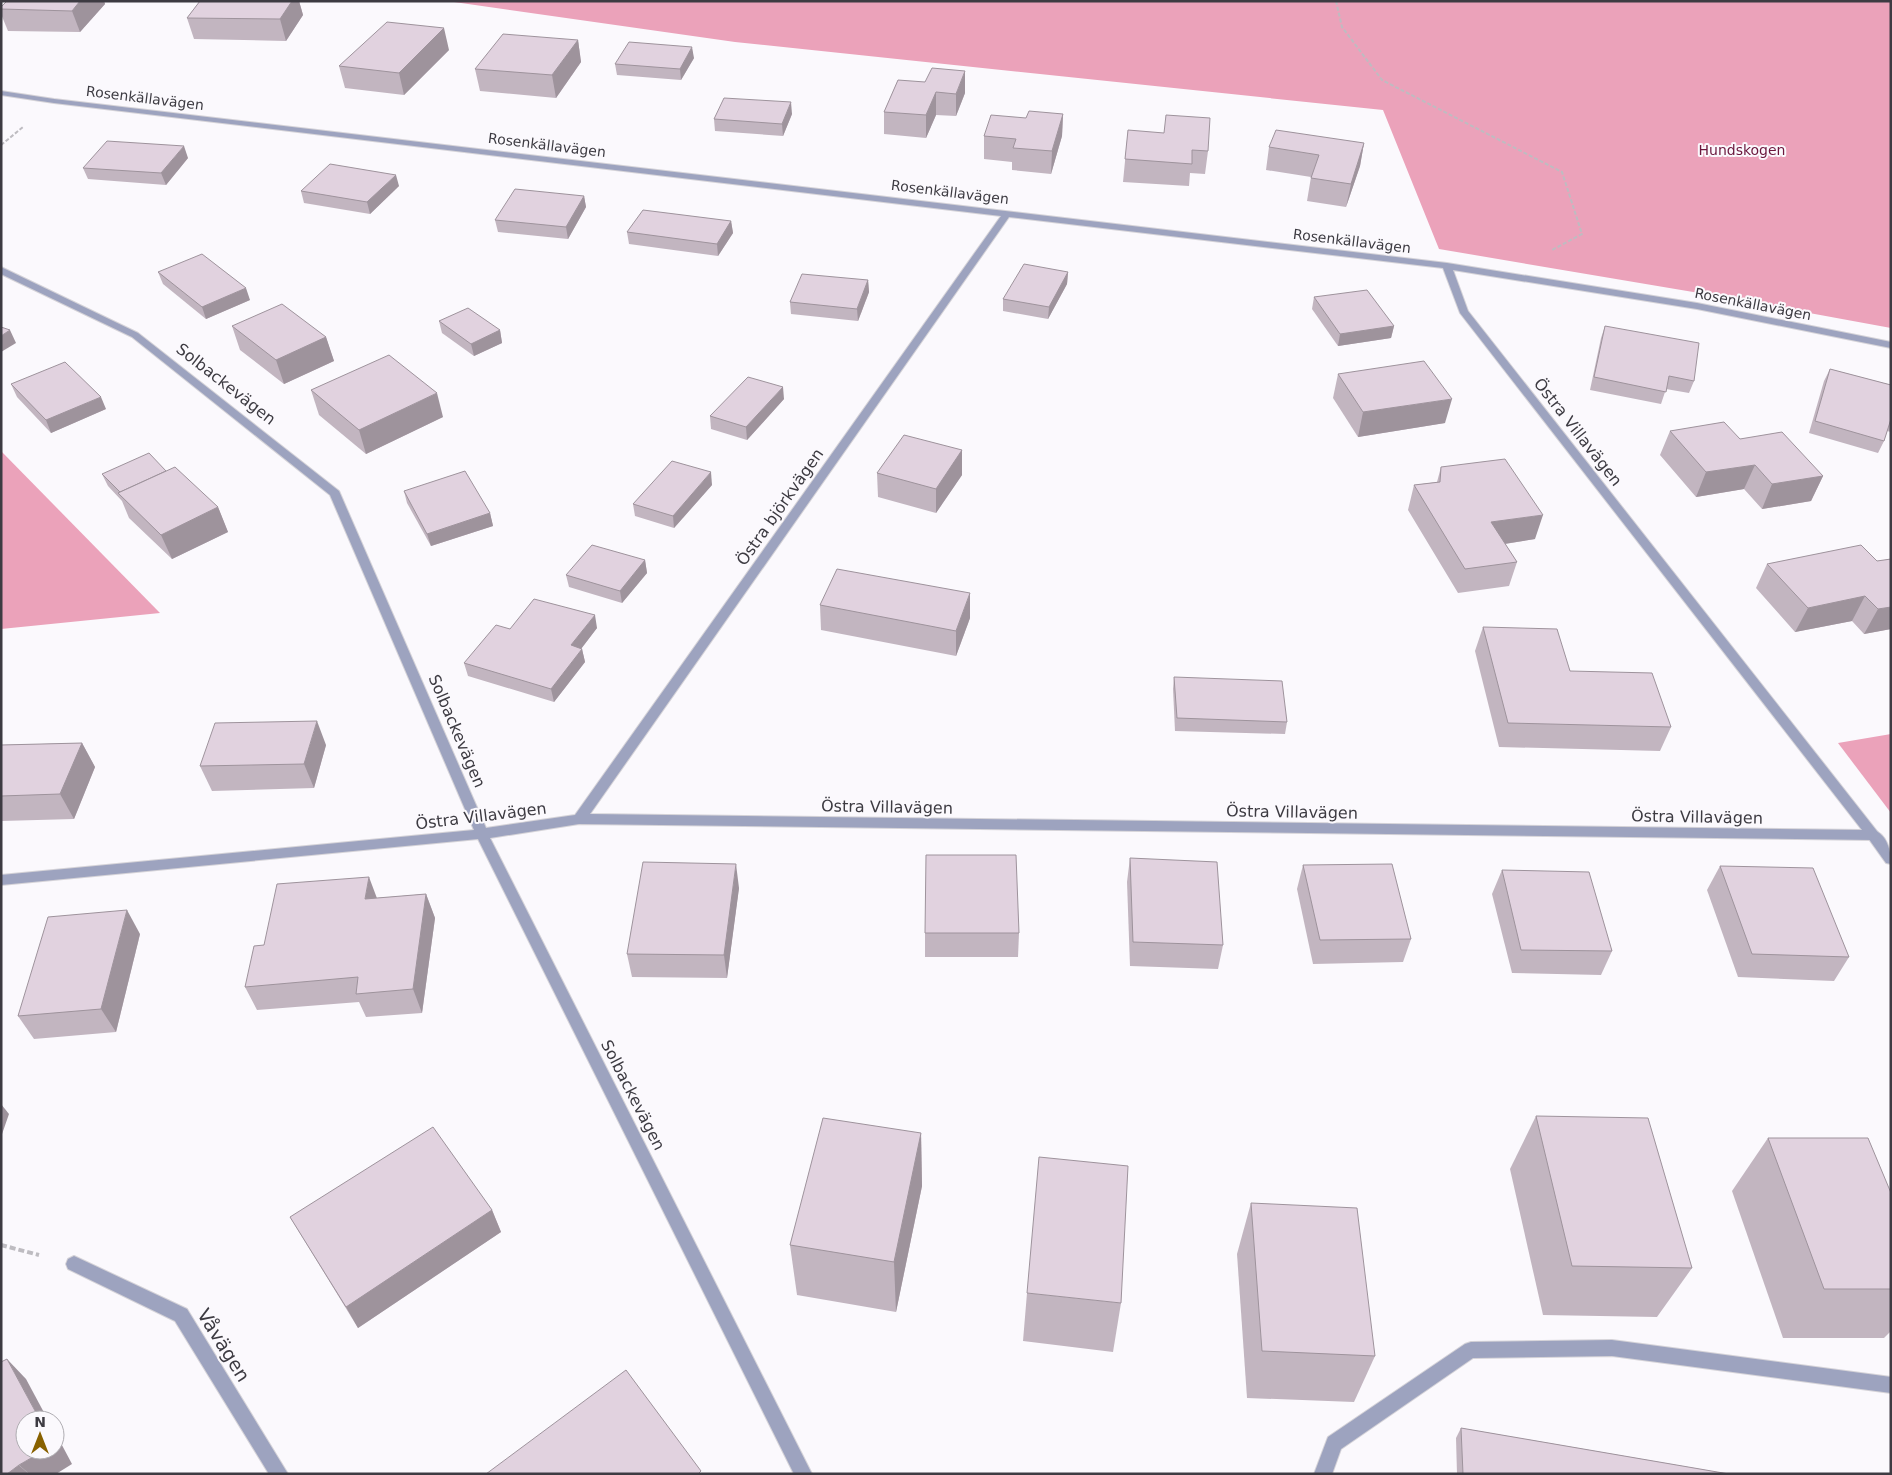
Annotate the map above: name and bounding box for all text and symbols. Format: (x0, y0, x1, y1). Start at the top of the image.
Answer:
street label: Rosenkällavägen (85, 83, 205, 113)
street label: Rosenkällavägen (487, 130, 607, 160)
park label: Hundskogen (1698, 142, 1786, 158)
street label: Rosenkällavägen (890, 177, 1010, 207)
street label: Rosenkällavägen (1292, 226, 1412, 256)
street label: Rosenkällavägen (1693, 285, 1813, 323)
street label: Solbackevägen (172, 339, 280, 429)
street label: Östra Villavägen (1530, 374, 1626, 490)
street label: Östra björkvägen (733, 445, 827, 569)
street label: Solbackevägen (425, 672, 489, 790)
street label: Östra Villavägen (821, 796, 953, 818)
street label: Östra Villavägen (414, 799, 548, 833)
street label: Östra Villavägen (1226, 801, 1358, 823)
street label: Östra Villavägen (1631, 806, 1763, 828)
street label: Solbackevägen (597, 1037, 669, 1153)
street label: Våvägen (193, 1304, 255, 1386)
north arrow (15, 1410, 65, 1460)
text: N (34, 1414, 46, 1430)

